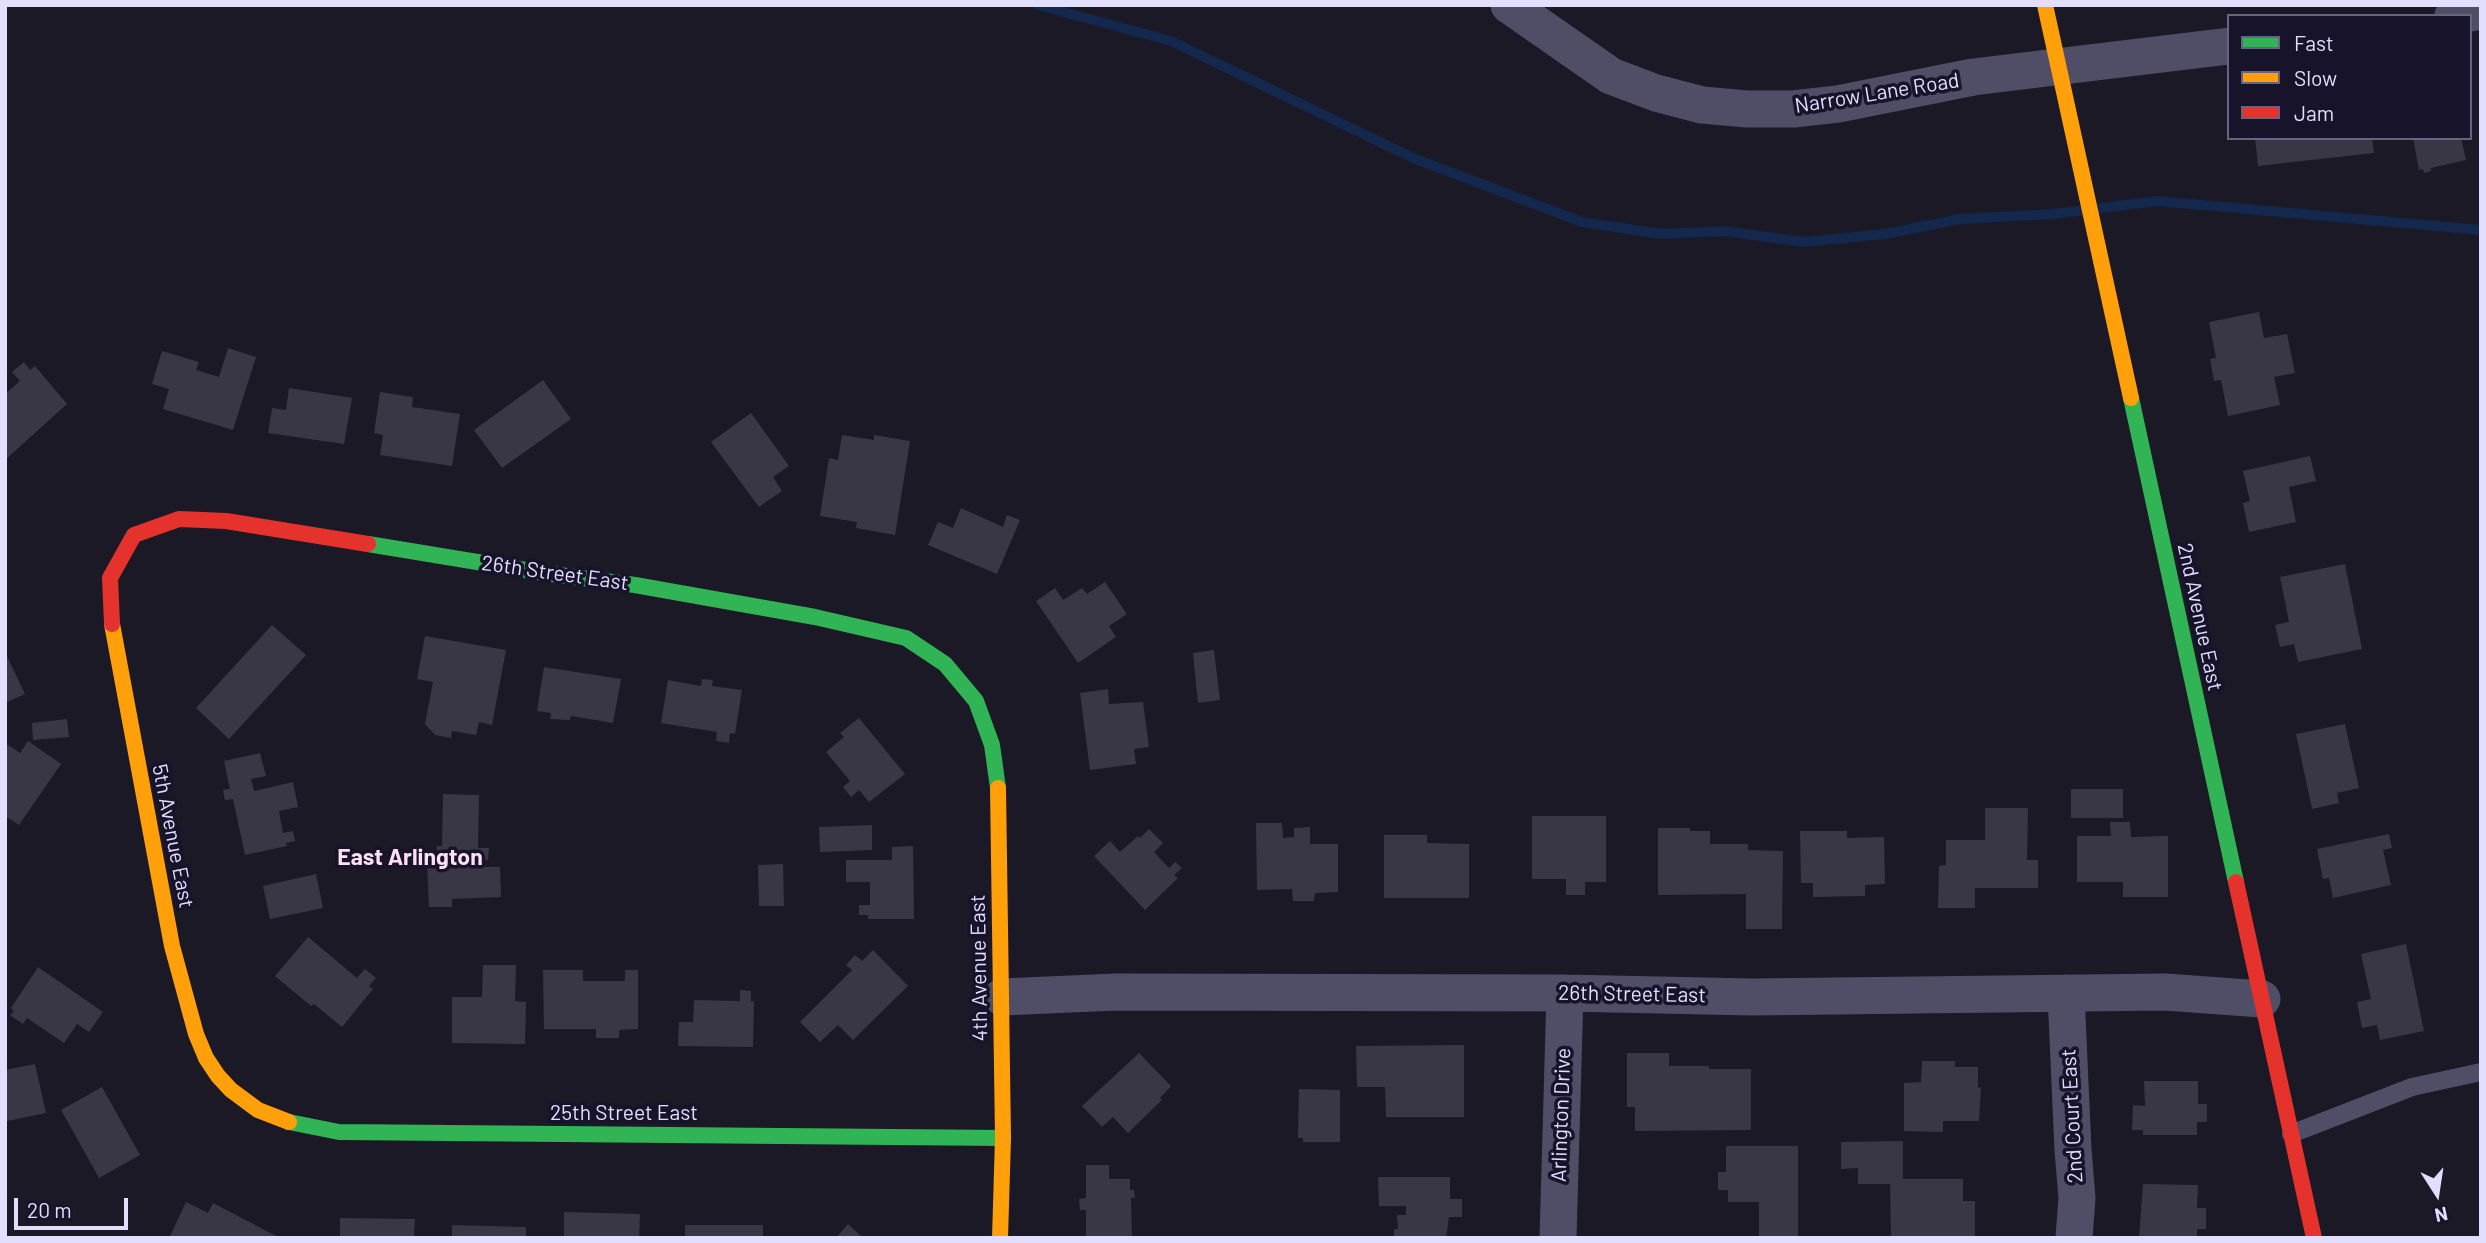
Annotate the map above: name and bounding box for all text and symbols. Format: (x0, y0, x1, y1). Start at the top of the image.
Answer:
legend (2227, 14, 2472, 140)
text: Fast (2294, 30, 2334, 55)
text: Slow (2294, 65, 2337, 90)
street label: Narrow Lane Road (1793, 68, 1961, 118)
text: Jam (2294, 100, 2334, 125)
street label: 2nd Avenue East (2172, 541, 2228, 693)
street label: 26th Street East (480, 550, 630, 596)
street label: 5th Avenue East (147, 762, 199, 910)
district label: East Arlington (337, 843, 483, 871)
street label: 4th Avenue East (965, 894, 993, 1042)
street label: 26th Street East (1558, 980, 1706, 1008)
street label: Arlington Drive (1546, 1047, 1576, 1183)
street label: 2nd Court East (2056, 1048, 2088, 1184)
street label: 25th Street East (550, 1100, 698, 1126)
north arrow (2402, 1159, 2472, 1229)
scale bar (18, 1184, 131, 1228)
text: 20 m (27, 1197, 72, 1222)
text: N (2433, 1202, 2450, 1228)

